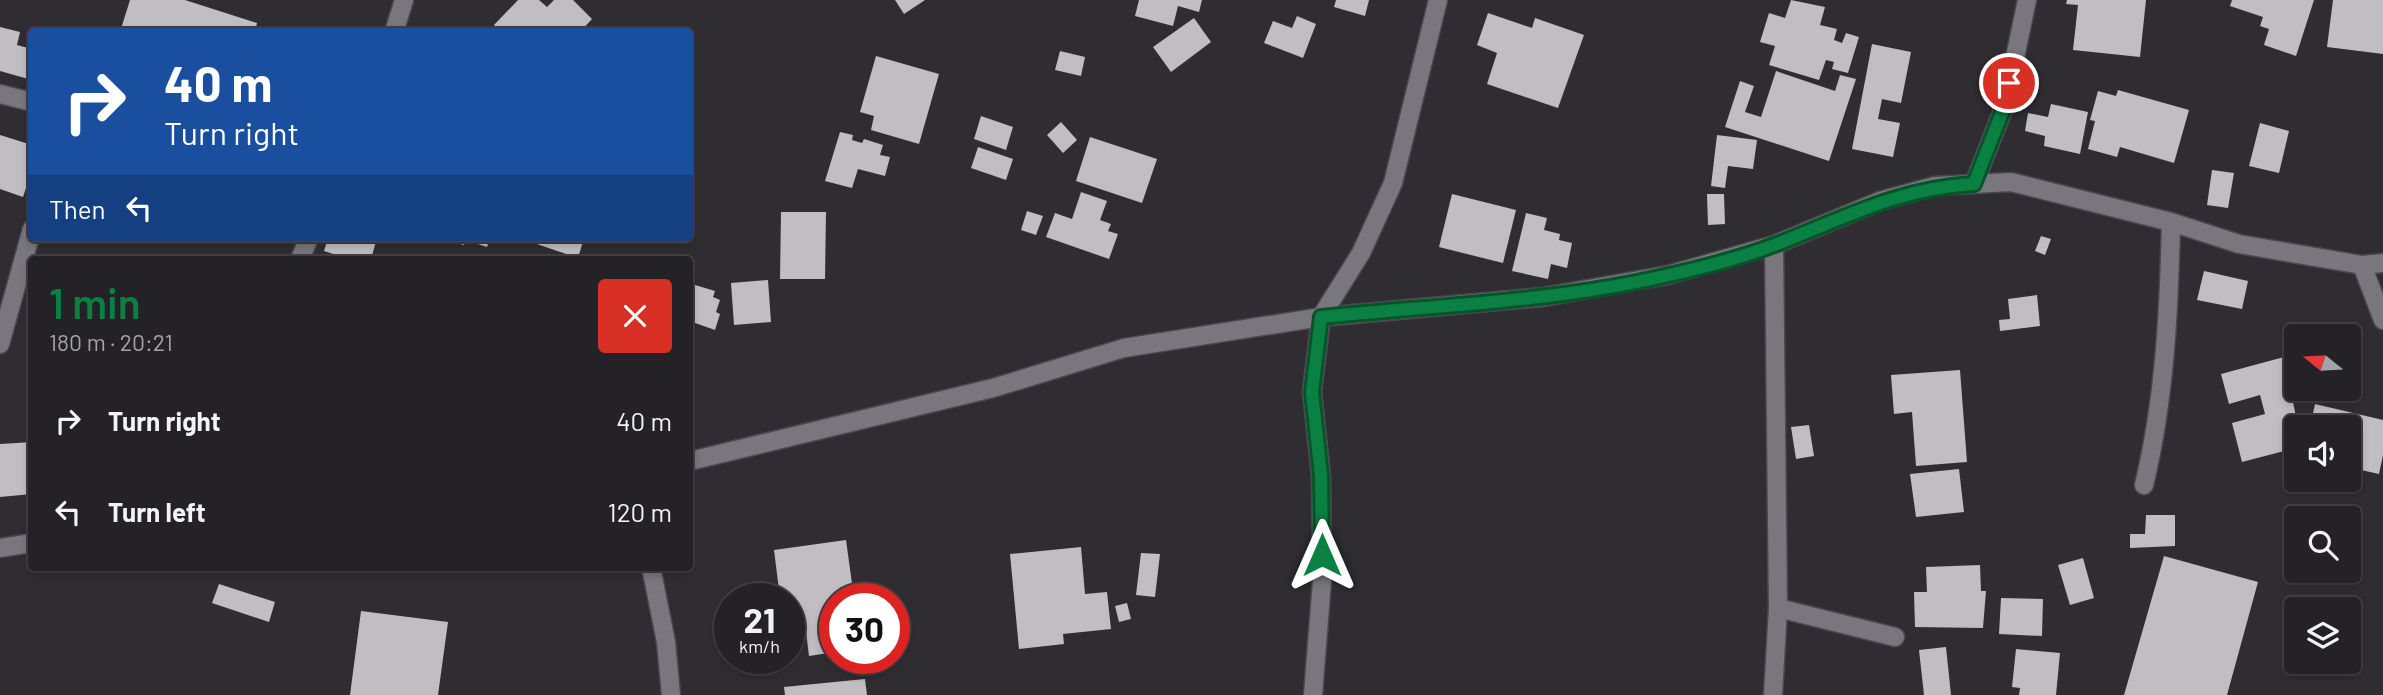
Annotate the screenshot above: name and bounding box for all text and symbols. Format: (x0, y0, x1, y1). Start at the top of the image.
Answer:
text: 40 m (164, 53, 272, 112)
pin (1979, 53, 2039, 113)
icon: right (49, 56, 140, 147)
icon: arrive (1990, 64, 2028, 102)
text: Turn right (164, 113, 299, 151)
icon: left (120, 189, 158, 227)
text: Then (49, 193, 106, 224)
text: 1 min (49, 277, 141, 327)
button: close (598, 279, 672, 353)
north arrow (2284, 324, 2361, 401)
map controls (2284, 324, 2361, 674)
text: 180 m · 20:21 (49, 328, 173, 356)
icon: right (49, 402, 87, 440)
text: Turn right (108, 405, 221, 436)
text: 40 m (616, 405, 672, 436)
button: sound (2284, 415, 2361, 492)
icon: left (49, 493, 87, 531)
text: Turn left (108, 496, 206, 527)
text: 120 m (608, 496, 672, 527)
button: search (2284, 506, 2361, 583)
position arrow (1285, 518, 1359, 592)
speed limit sign: 30 (819, 583, 910, 674)
button: layers (2284, 597, 2361, 674)
text: 21 (744, 598, 775, 640)
text: km/h (739, 635, 780, 657)

